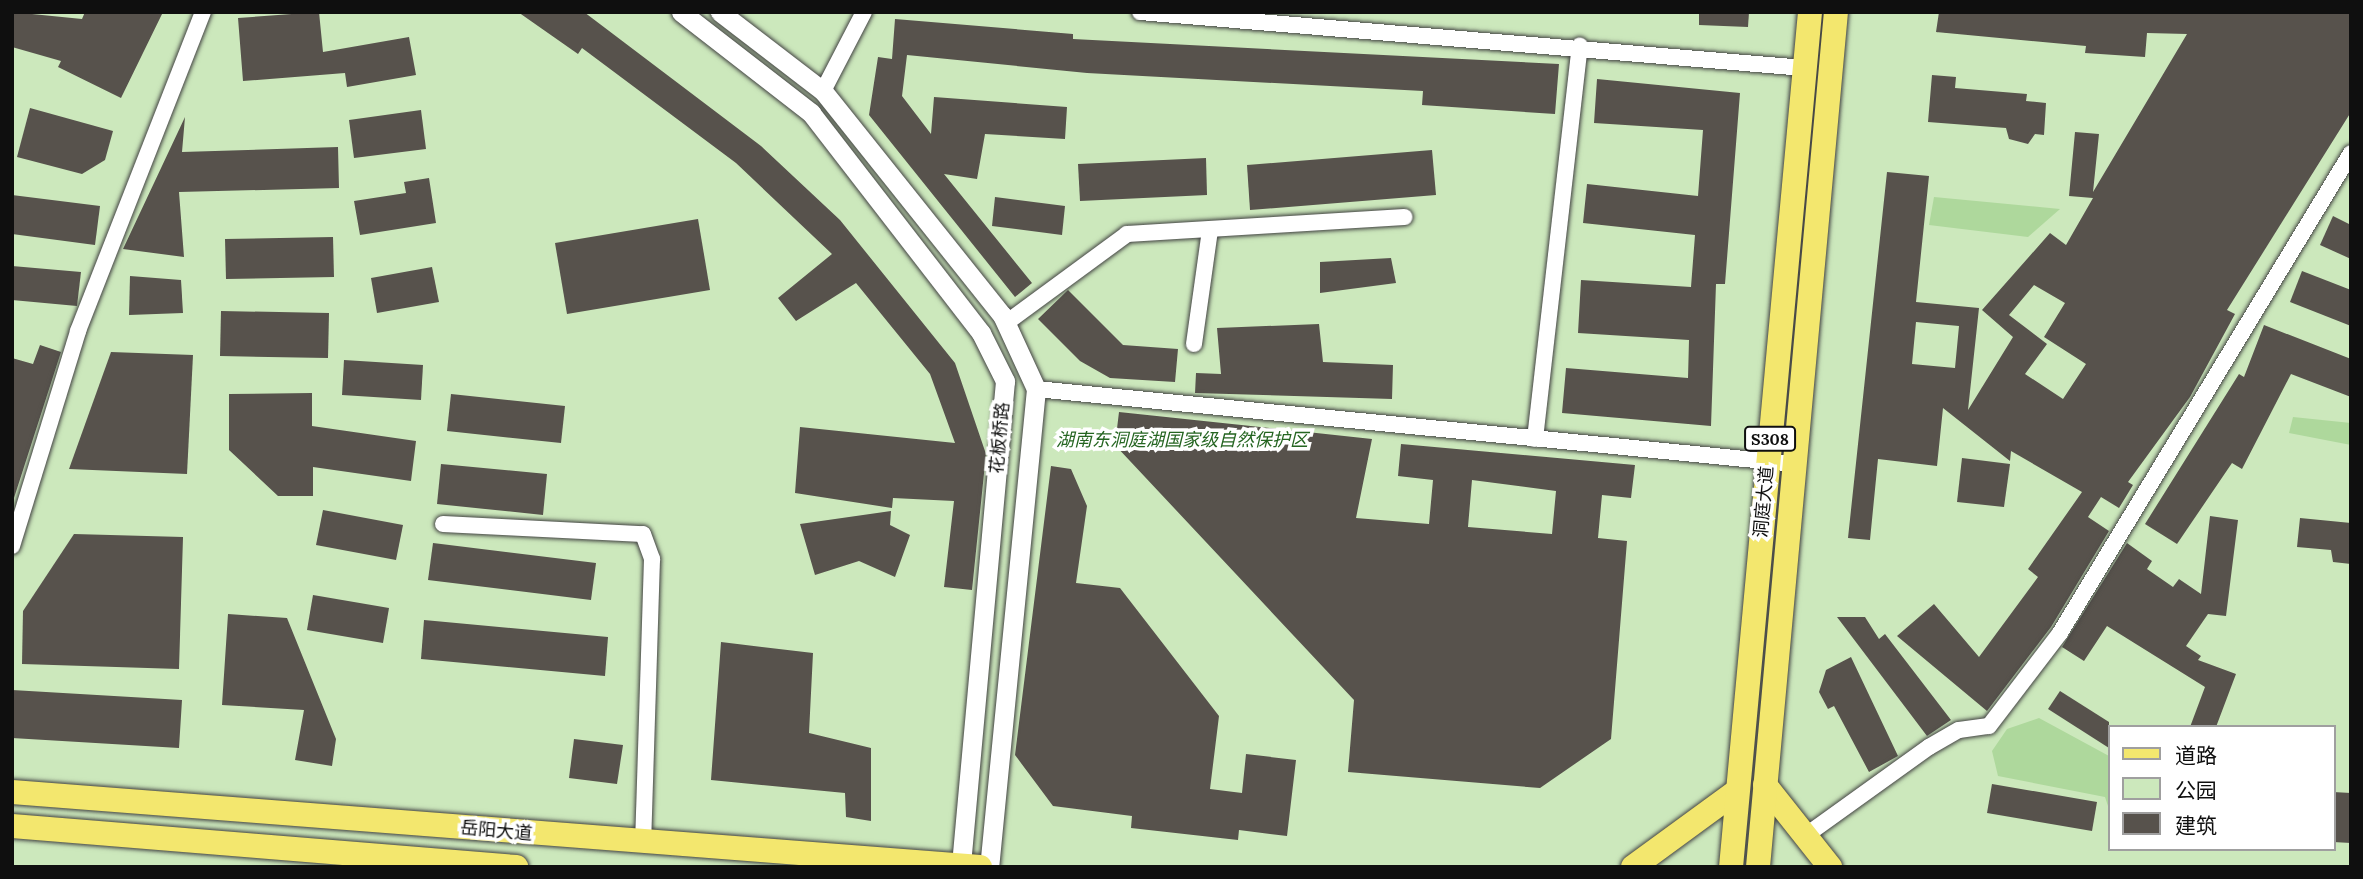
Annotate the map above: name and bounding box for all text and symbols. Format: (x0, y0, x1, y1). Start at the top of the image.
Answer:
street label: 花板桥路 (986, 401, 1014, 475)
road number: S308 (1744, 426, 1796, 452)
park label: 湖南东洞庭湖国家级自然保护区 (1056, 429, 1308, 451)
street label: 洞庭大道 (1750, 465, 1778, 539)
legend (2108, 725, 2335, 851)
text: 道路 (2175, 742, 2217, 769)
text: 公园 (2175, 777, 2217, 804)
text: 建筑 (2175, 812, 2217, 839)
street label: 岳阳大道 (459, 817, 533, 845)

